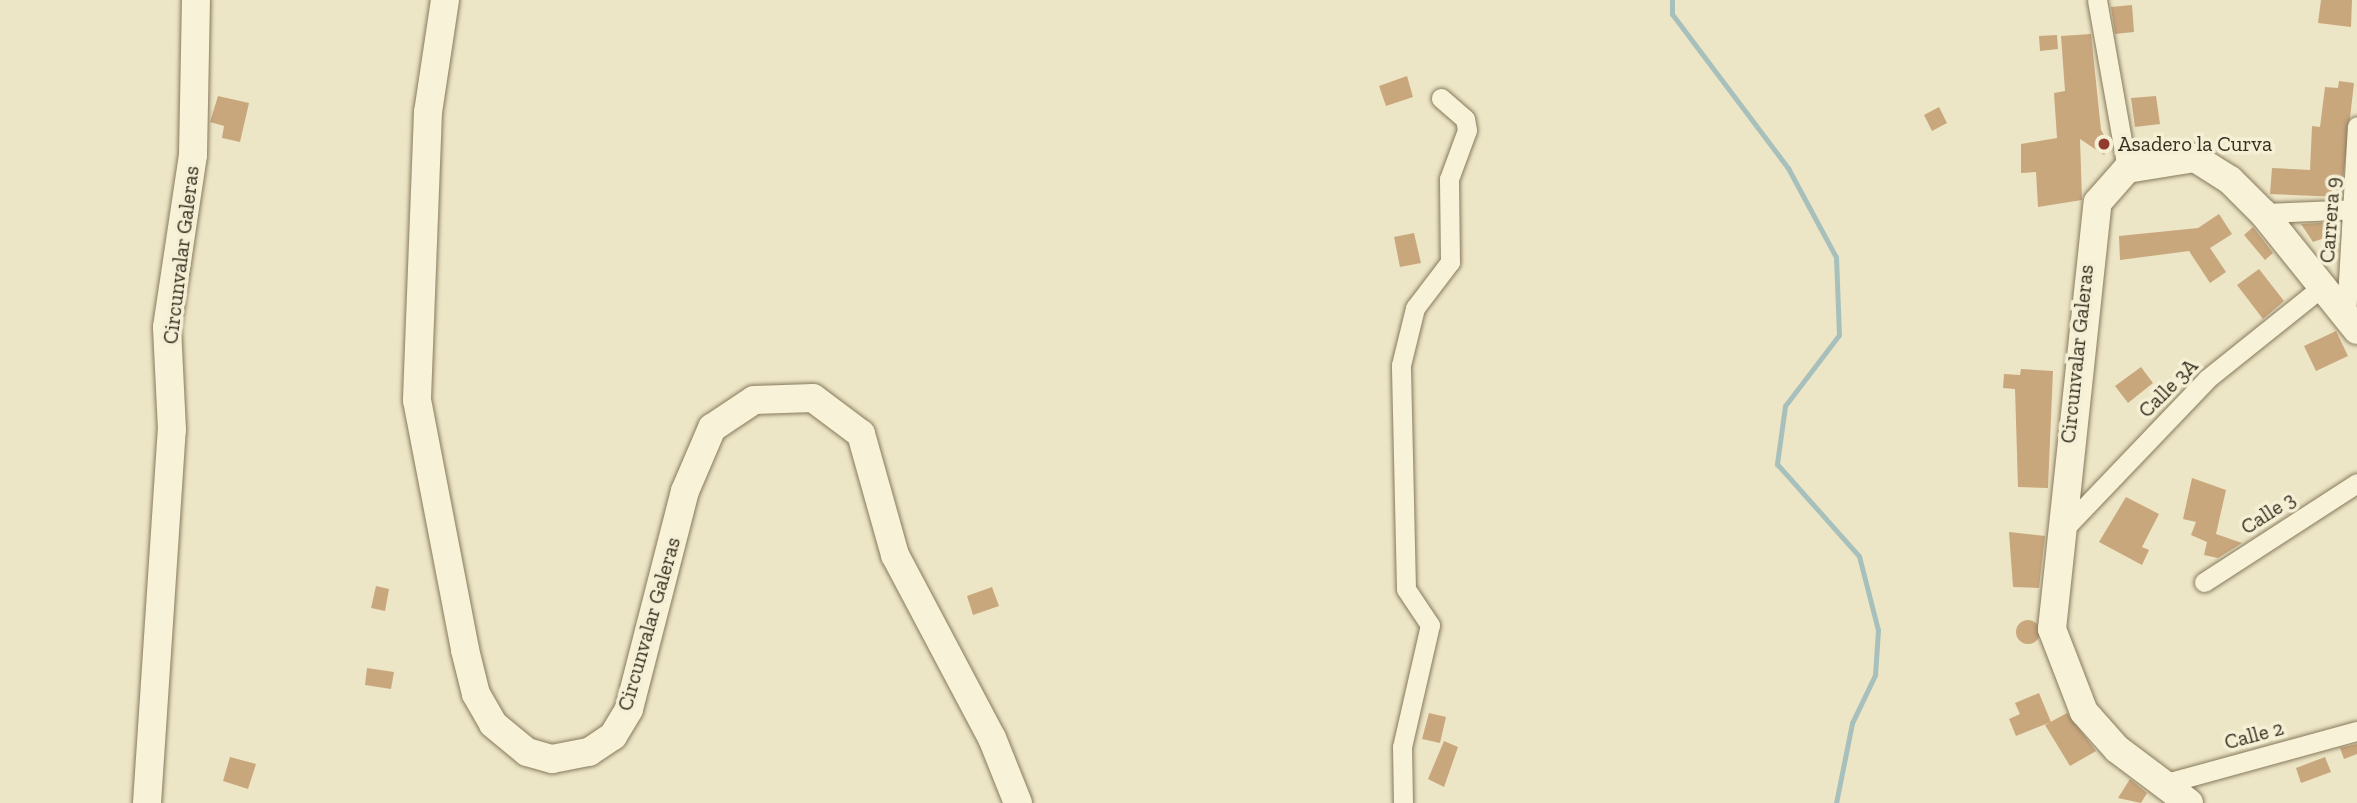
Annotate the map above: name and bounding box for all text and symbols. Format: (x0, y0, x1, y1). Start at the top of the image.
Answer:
place label: Asadero la Curva (2118, 131, 2272, 157)
marker: Asadero la Curva (2096, 136, 2112, 152)
street label: Circunvalar Galeras (158, 164, 204, 346)
street label: Carrera 9 (2314, 176, 2346, 264)
street label: Circunvalar Galeras (2055, 263, 2099, 445)
street label: Calle 3A (2133, 353, 2203, 423)
street label: Calle 3 (2236, 486, 2300, 540)
street label: Circunvalar Galeras (612, 534, 686, 714)
street label: Calle 2 (2222, 715, 2286, 755)

